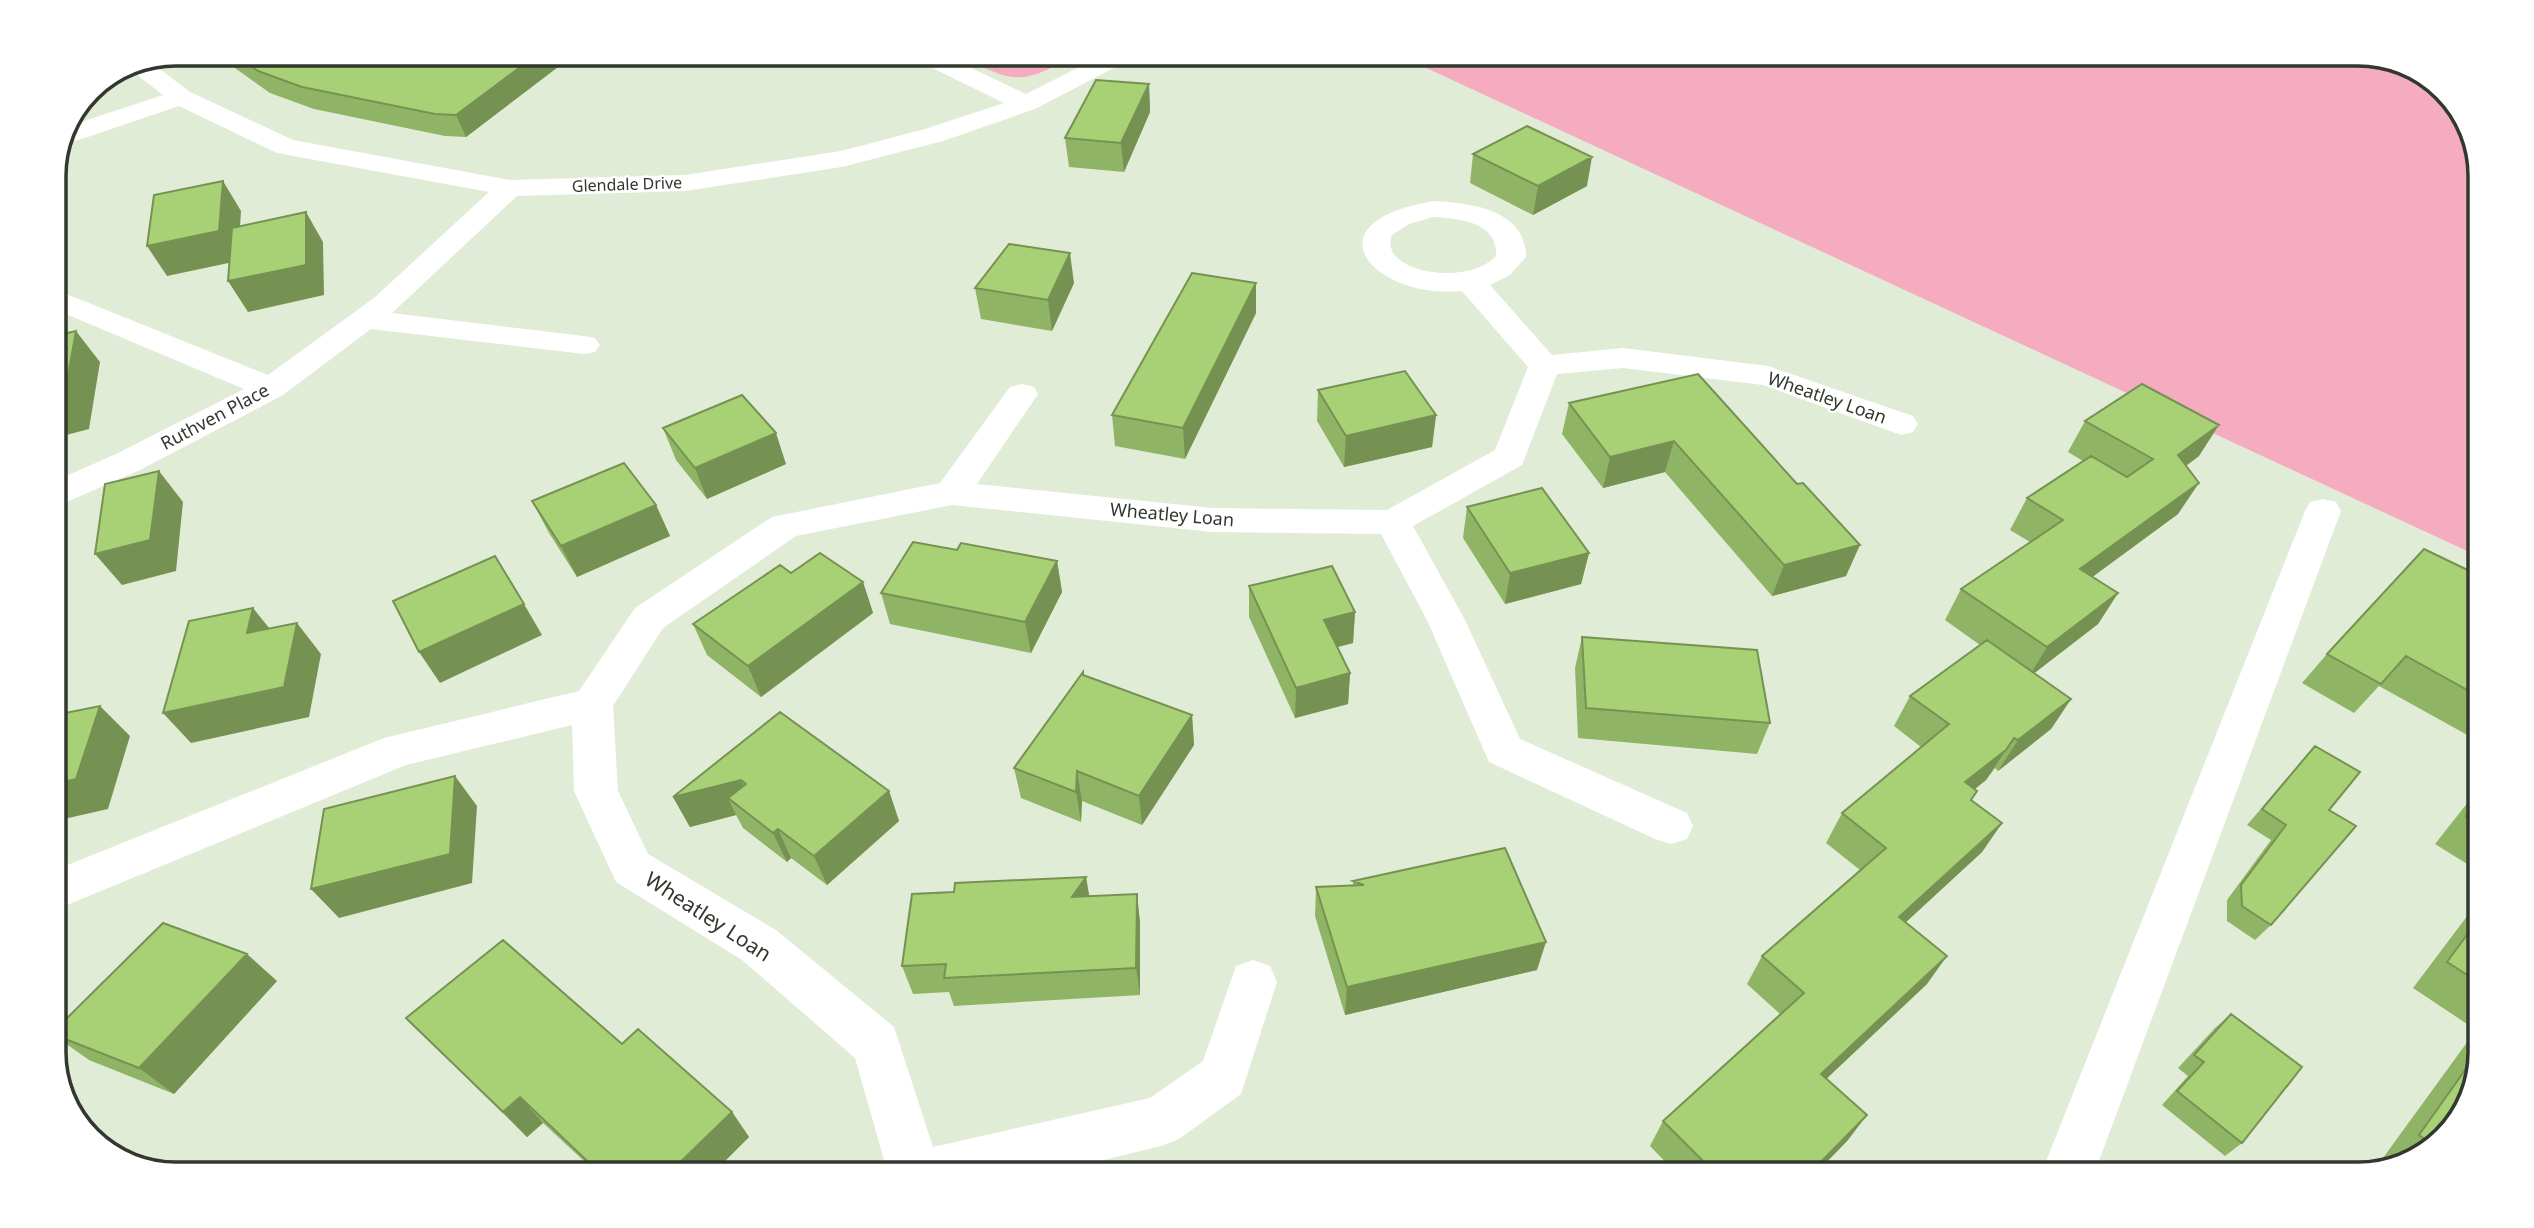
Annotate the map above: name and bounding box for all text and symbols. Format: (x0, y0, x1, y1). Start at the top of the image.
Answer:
street label: Glendale Drive (571, 171, 683, 197)
street label: Wheatley Loan (1765, 365, 1890, 429)
street label: Ruthven Place (156, 377, 273, 455)
street label: Wheatley Loan (1109, 497, 1235, 531)
street label: Wheatley Loan (640, 865, 777, 967)

